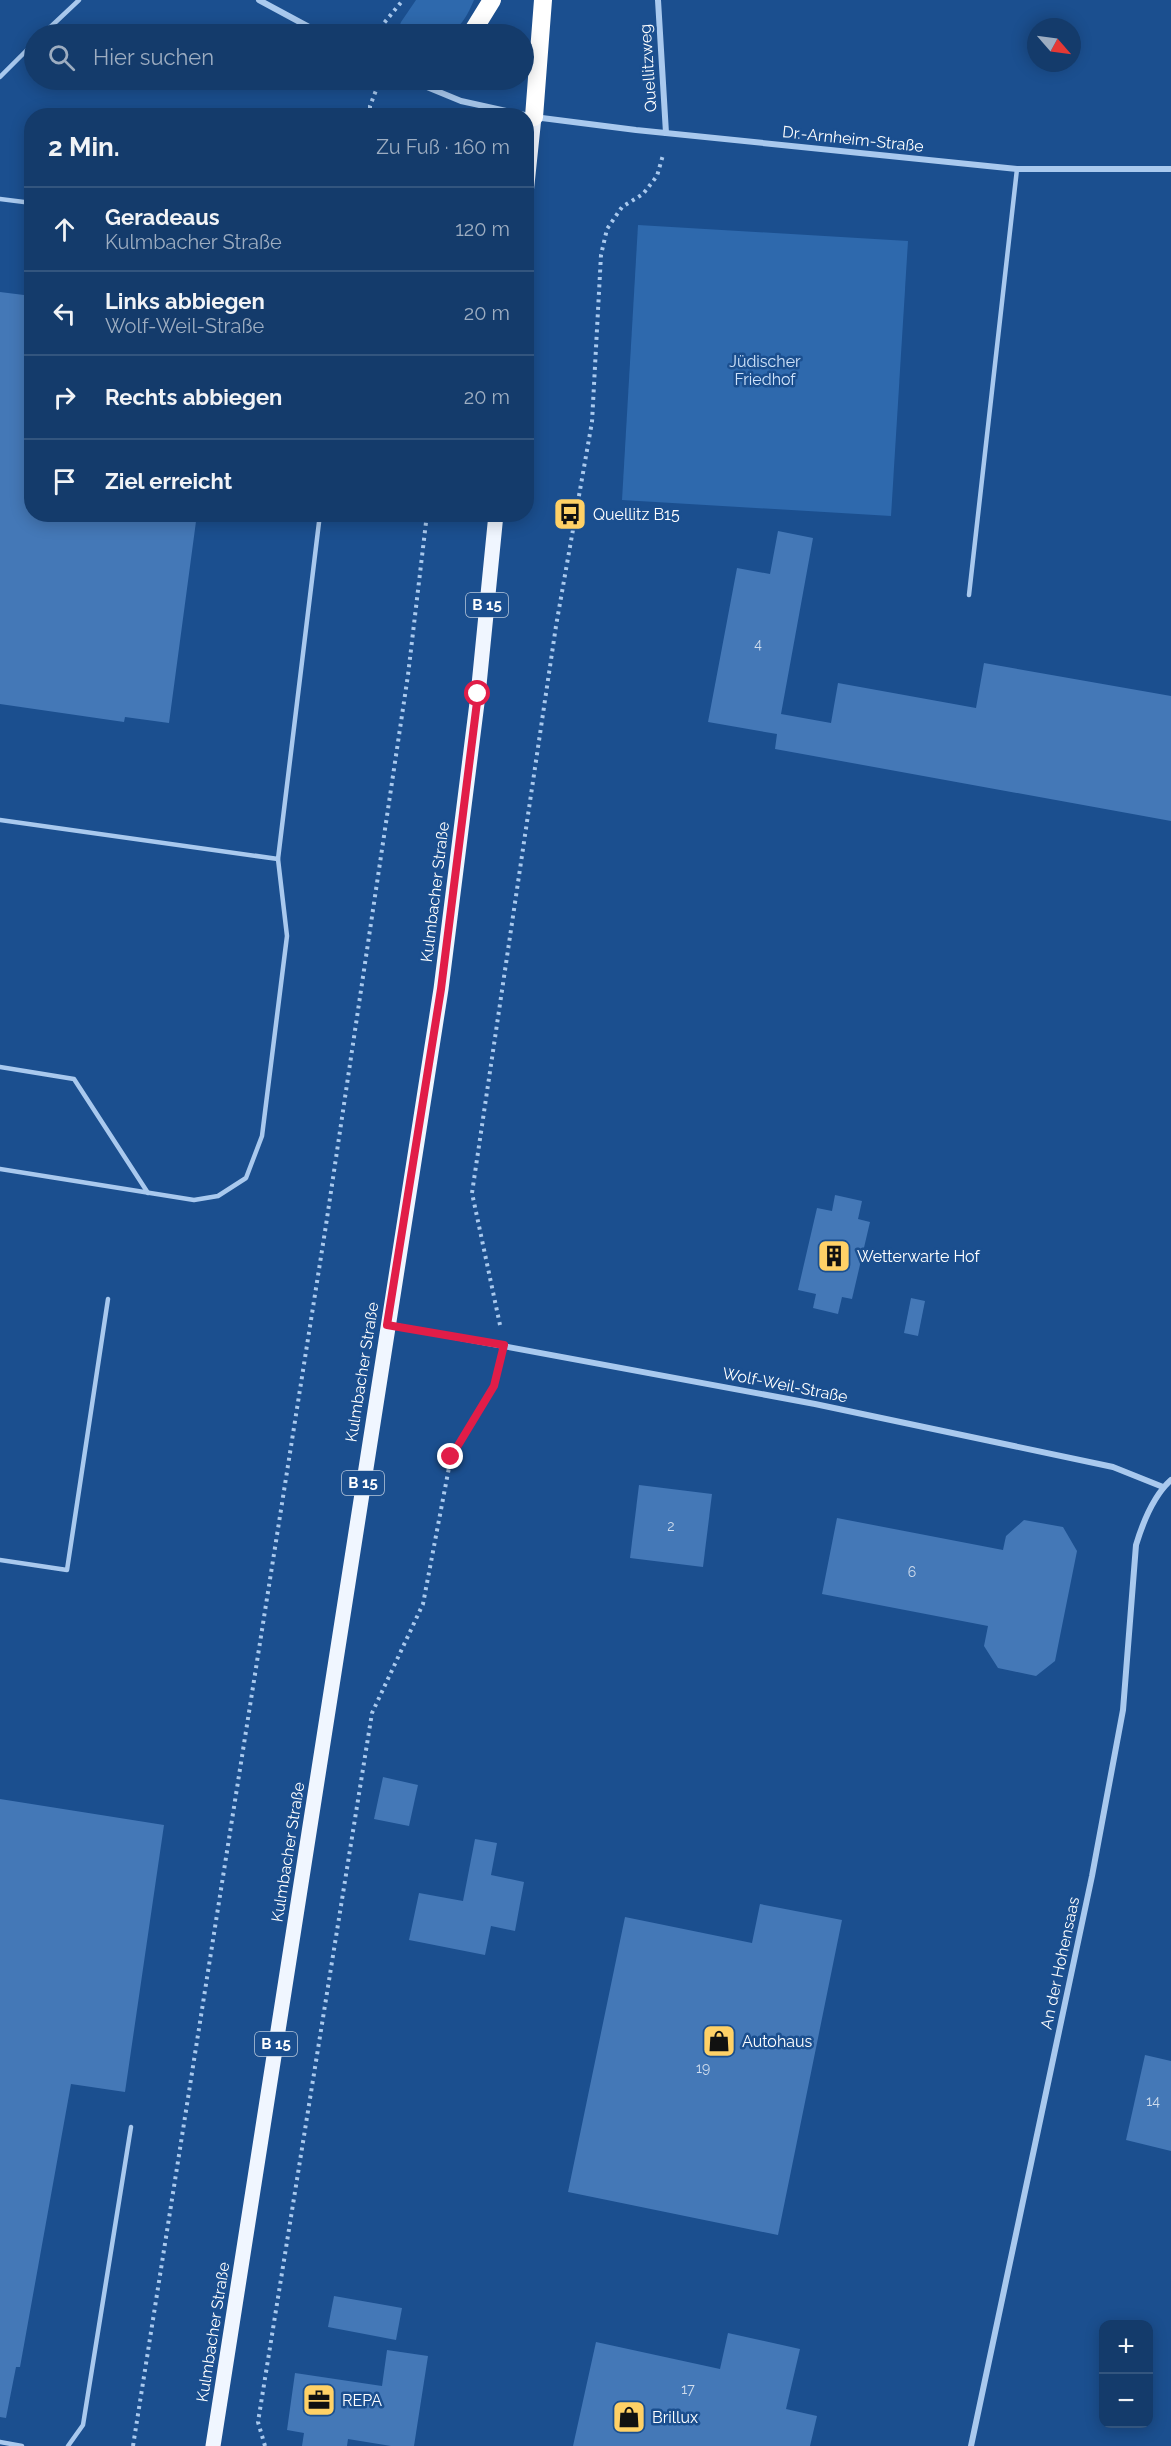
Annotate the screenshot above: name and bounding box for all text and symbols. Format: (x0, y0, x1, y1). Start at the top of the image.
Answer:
north arrow (1027, 18, 1081, 72)
street label: Quellitzweg (635, 23, 661, 113)
search box (24, 24, 534, 90)
icon: search (45, 41, 78, 74)
text: Hier suchen (93, 44, 214, 70)
street label: Dr.-Arnheim-Straße (781, 122, 925, 156)
text: 2 Min. (48, 132, 120, 162)
text: Zu Fuß · 160 m (376, 135, 510, 159)
text: Geradeaus (105, 204, 220, 230)
icon: ahead (48, 213, 81, 246)
text: 120 m (455, 217, 510, 241)
text: Kulmbacher Straße (105, 230, 282, 254)
text: Links abbiegen (105, 288, 265, 314)
icon: left (48, 297, 81, 330)
text: 20 m (464, 301, 510, 325)
text: Wolf-Weil-Straße (105, 314, 264, 338)
park label: Jüdischer Friedhof (729, 352, 801, 389)
icon: right (48, 381, 81, 414)
text: Rechts abbiegen (105, 384, 282, 410)
text: 20 m (464, 385, 510, 409)
icon: arrive (48, 465, 81, 498)
text: Ziel erreicht (105, 468, 232, 494)
bus stop icon: Quellitz B15 (552, 496, 588, 532)
place label: Quellitz B15 (593, 505, 680, 524)
road number: B 15 (466, 593, 508, 617)
house number: 4 (754, 636, 762, 652)
route start (464, 680, 490, 706)
street label: Kulmbacher Straße (417, 821, 453, 963)
building icon: Wetterwarte Hof (816, 1238, 852, 1274)
place label: Wetterwarte Hof (857, 1247, 980, 1266)
street label: Kulmbacher Straße (342, 1301, 382, 1443)
street label: Wolf-Weil-Straße (721, 1364, 849, 1406)
route end (437, 1443, 463, 1469)
road number: B 15 (342, 1471, 384, 1495)
house number: 2 (667, 1518, 675, 1534)
house number: 6 (908, 1564, 916, 1580)
street label: Kulmbacher Straße (268, 1781, 308, 1923)
street label: An der Hohensaas (1037, 1895, 1083, 2031)
shop icon: Autohaus (701, 2023, 737, 2059)
road number: B 15 (255, 2032, 297, 2056)
place label: Autohaus (742, 2032, 812, 2051)
house number: 19 (696, 2060, 710, 2076)
house number: 14 (1146, 2093, 1160, 2109)
street label: Kulmbacher Straße (193, 2261, 233, 2403)
map controls (1099, 2320, 1153, 2428)
button: + (1099, 2320, 1153, 2374)
button: − (1099, 2374, 1153, 2428)
house number: 17 (681, 2381, 695, 2397)
office icon: REPA (301, 2382, 337, 2418)
place label: REPA (342, 2391, 382, 2410)
shop icon: Brillux (611, 2399, 647, 2435)
place label: Brillux (652, 2408, 698, 2427)

